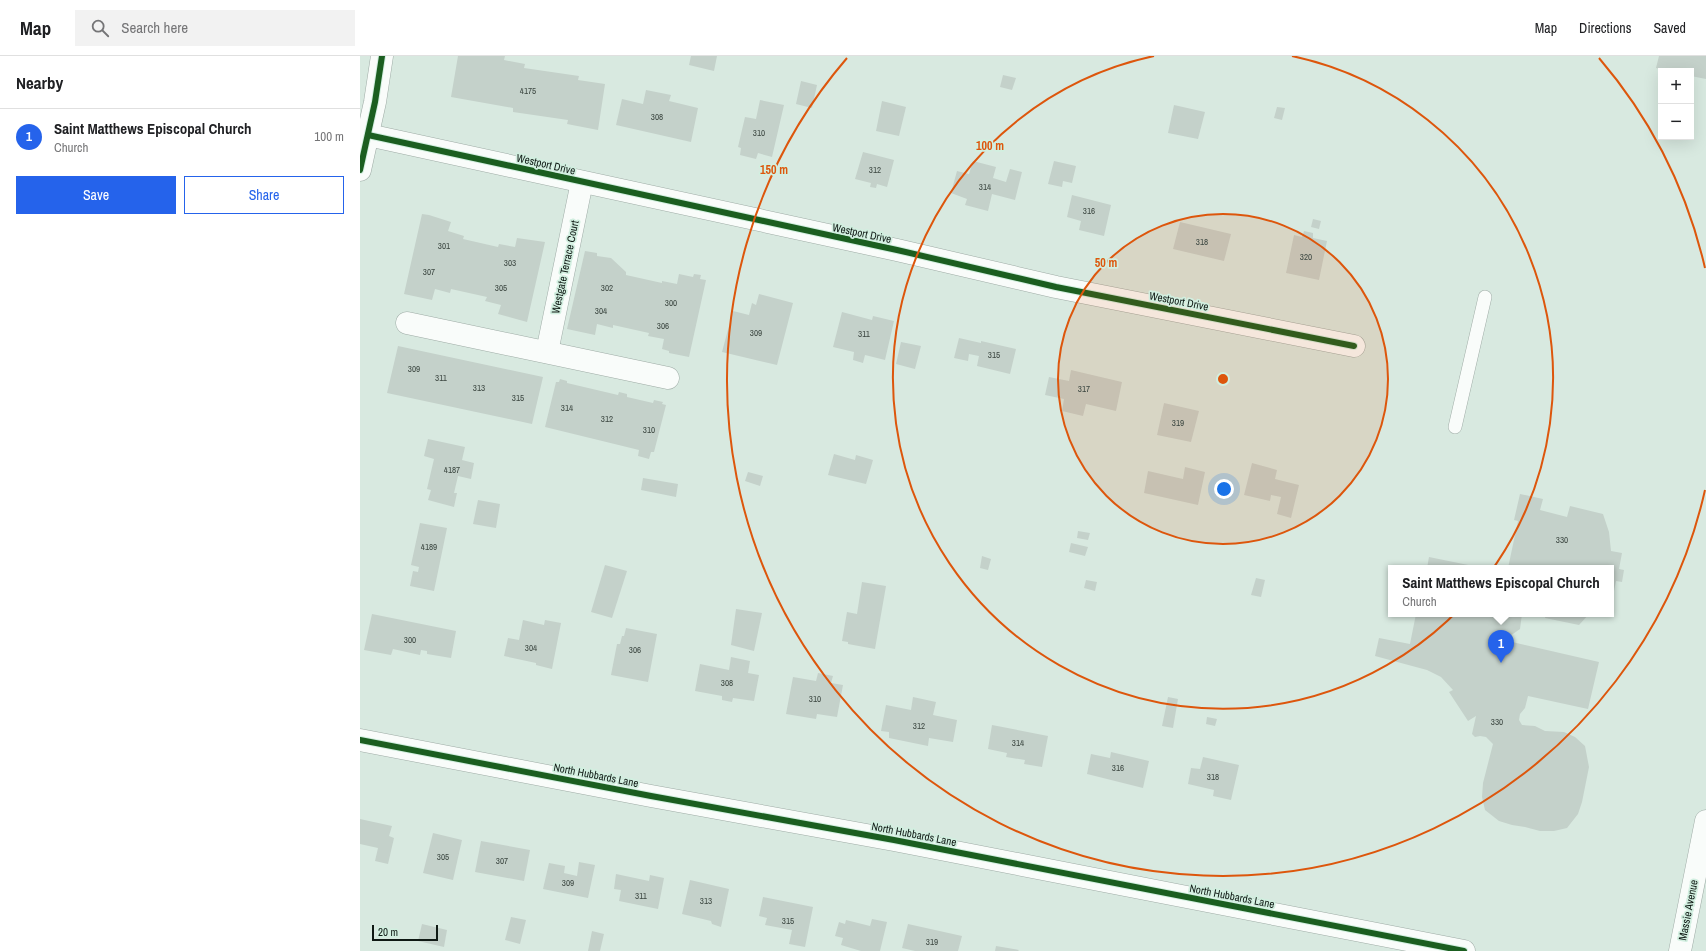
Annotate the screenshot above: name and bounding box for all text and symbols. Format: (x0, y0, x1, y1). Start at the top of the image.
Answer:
search box (75, 10, 355, 46)
text: Map (20, 15, 51, 41)
icon: search (89, 17, 111, 39)
text: Search here (121, 17, 188, 38)
text: Map (1535, 19, 1557, 37)
text: Directions (1579, 19, 1631, 37)
text: Saved (1653, 19, 1686, 37)
map controls (1658, 68, 1694, 140)
button: + (1658, 68, 1694, 104)
text: Nearby (16, 71, 63, 94)
house number: 4175 (520, 85, 536, 97)
button: − (1658, 104, 1694, 140)
house number: 308 (651, 111, 663, 123)
text: Saint Matthews Episcopal Church (54, 118, 252, 139)
house number: 310 (753, 127, 765, 139)
text: 1 (26, 128, 32, 145)
text: 100 m (314, 128, 344, 145)
text: 100 m (976, 138, 1004, 154)
text: Church (54, 139, 88, 156)
street label: Westport Drive (515, 150, 577, 178)
text: 150 m (760, 162, 788, 178)
house number: 312 (869, 164, 881, 176)
button: Save (16, 176, 176, 214)
button: Share (184, 176, 344, 214)
house number: 314 (979, 181, 991, 193)
house number: 316 (1083, 205, 1095, 217)
street label: Westgate Terrace Court (548, 219, 582, 315)
street label: Westport Drive (831, 220, 893, 246)
house number: 318 (1196, 236, 1208, 248)
house number: 301 (438, 240, 450, 252)
house number: 320 (1300, 251, 1312, 263)
text: 50 m (1095, 255, 1117, 271)
house number: 303 (504, 257, 516, 269)
house number: 307 (423, 266, 435, 278)
house number: 305 (495, 282, 507, 294)
house number: 302 (601, 282, 613, 294)
street label: Westport Drive (1148, 288, 1210, 314)
house number: 300 (665, 297, 677, 309)
house number: 304 (595, 305, 607, 317)
house number: 306 (657, 320, 669, 332)
house number: 309 (750, 327, 762, 339)
house number: 311 (858, 328, 870, 340)
house number: 315 (988, 349, 1000, 361)
house number: 309 (408, 363, 420, 375)
house number: 311 (435, 372, 447, 384)
centre of rings (1216, 372, 1230, 386)
house number: 313 (473, 382, 485, 394)
house number: 317 (1078, 383, 1090, 395)
house number: 315 (512, 392, 524, 404)
house number: 314 (561, 402, 573, 414)
house number: 312 (601, 413, 613, 425)
house number: 319 (1172, 417, 1184, 429)
house number: 310 (643, 424, 655, 436)
house number: 4187 (444, 464, 460, 476)
your location (1214, 479, 1234, 499)
house number: 330 (1556, 534, 1568, 546)
house number: 4189 (421, 541, 437, 553)
popup (1388, 565, 1614, 617)
text: Saint Matthews Episcopal Church (1402, 572, 1600, 593)
text: Church (1402, 593, 1437, 610)
pin: 1 (1488, 630, 1514, 663)
house number: 300 (404, 634, 416, 646)
house number: 304 (525, 642, 537, 654)
house number: 306 (629, 644, 641, 656)
house number: 308 (721, 677, 733, 689)
house number: 310 (809, 693, 821, 705)
house number: 330 (1491, 716, 1503, 728)
house number: 312 (913, 720, 925, 732)
house number: 314 (1012, 737, 1024, 749)
street label: North Hubbards Lane (552, 760, 640, 790)
house number: 316 (1112, 762, 1124, 774)
house number: 318 (1207, 771, 1219, 783)
street label: North Hubbards Lane (870, 819, 958, 849)
house number: 305 (437, 851, 449, 863)
house number: 307 (496, 855, 508, 867)
house number: 309 (562, 877, 574, 889)
street label: Massie Avenue (1675, 878, 1701, 942)
street label: North Hubbards Lane (1188, 881, 1276, 911)
house number: 311 (635, 890, 647, 902)
house number: 313 (700, 895, 712, 907)
house number: 315 (782, 915, 794, 927)
scale bar (372, 923, 438, 942)
text: 20 m (378, 925, 398, 939)
house number: 319 (926, 936, 938, 948)

